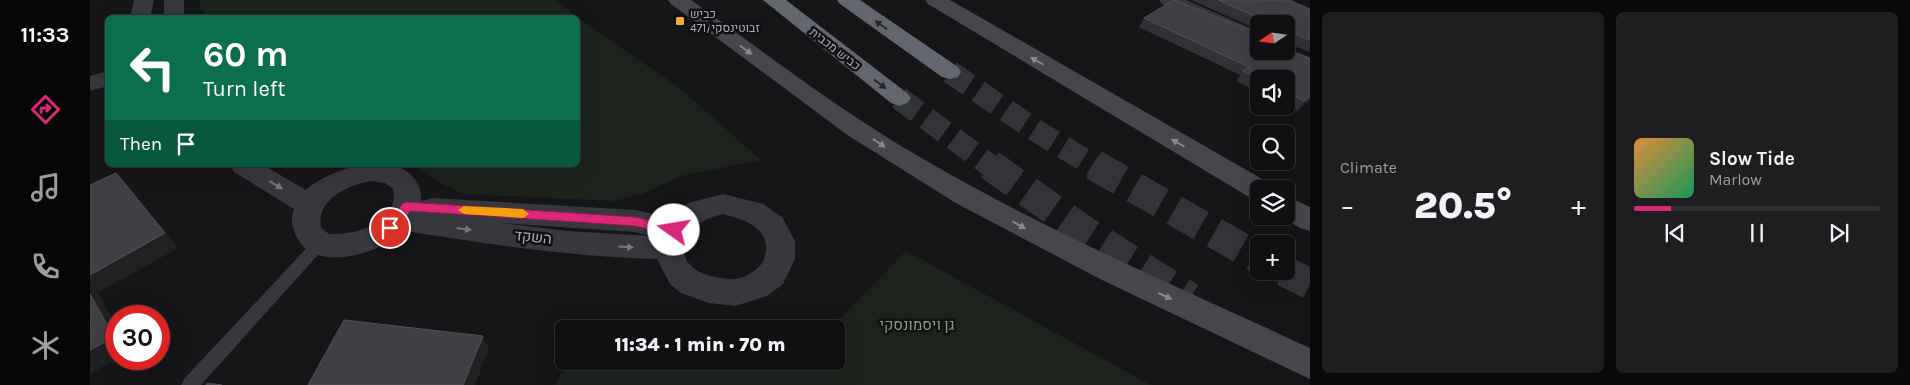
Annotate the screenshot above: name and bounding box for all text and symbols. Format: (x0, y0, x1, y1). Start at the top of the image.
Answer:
place label: כביש 471/זבוטינסקי (690, 7, 760, 35)
marker: כביש 471/זבוטינסקי (674, 15, 686, 27)
north arrow (1250, 15, 1295, 60)
map controls (1250, 15, 1295, 280)
one-way arrow (874, 20, 887, 30)
text: 11:33 (21, 22, 69, 48)
street label: כביש מכבית (807, 25, 863, 73)
text: 60 m (203, 34, 288, 75)
icon: left (120, 35, 185, 100)
one-way arrow (739, 45, 753, 55)
one-way arrow (1031, 56, 1044, 65)
button: sound (1250, 70, 1295, 115)
text: Turn left (203, 76, 286, 102)
one-way arrow (873, 78, 886, 89)
icon: directions (28, 92, 63, 127)
button: search (1250, 125, 1295, 170)
icon: arrive (172, 130, 200, 158)
text: Then (120, 133, 162, 155)
one-way arrow (872, 138, 885, 148)
one-way arrow (1171, 138, 1184, 147)
text: Slow Tide (1709, 148, 1795, 170)
text: Climate (1340, 158, 1397, 177)
icon: music (28, 170, 63, 205)
text: Marlow (1709, 170, 1762, 189)
one-way arrow (270, 180, 283, 189)
button: layers (1250, 180, 1295, 225)
text: 20.5° (1414, 183, 1512, 228)
text: − (1340, 189, 1355, 222)
text: + (1571, 189, 1586, 222)
position arrow (647, 203, 699, 255)
pin (369, 207, 411, 249)
icon: arrive (376, 214, 404, 242)
icon: previous (1661, 219, 1689, 247)
icon: pause (1743, 219, 1771, 247)
icon: next (1825, 219, 1853, 247)
one-way arrow (1012, 221, 1026, 229)
one-way arrow (457, 225, 473, 233)
street label: השקד (513, 226, 553, 248)
button: + (1250, 235, 1295, 280)
one-way arrow (618, 243, 634, 251)
icon: phone (28, 249, 63, 284)
one-way arrow (1158, 293, 1172, 301)
speed limit sign: 30 (105, 305, 170, 370)
park label: גן ויסמונסקי (880, 316, 955, 334)
icon: climate (28, 328, 63, 363)
text: 11:34 · 1 min · 70 m (614, 334, 786, 356)

